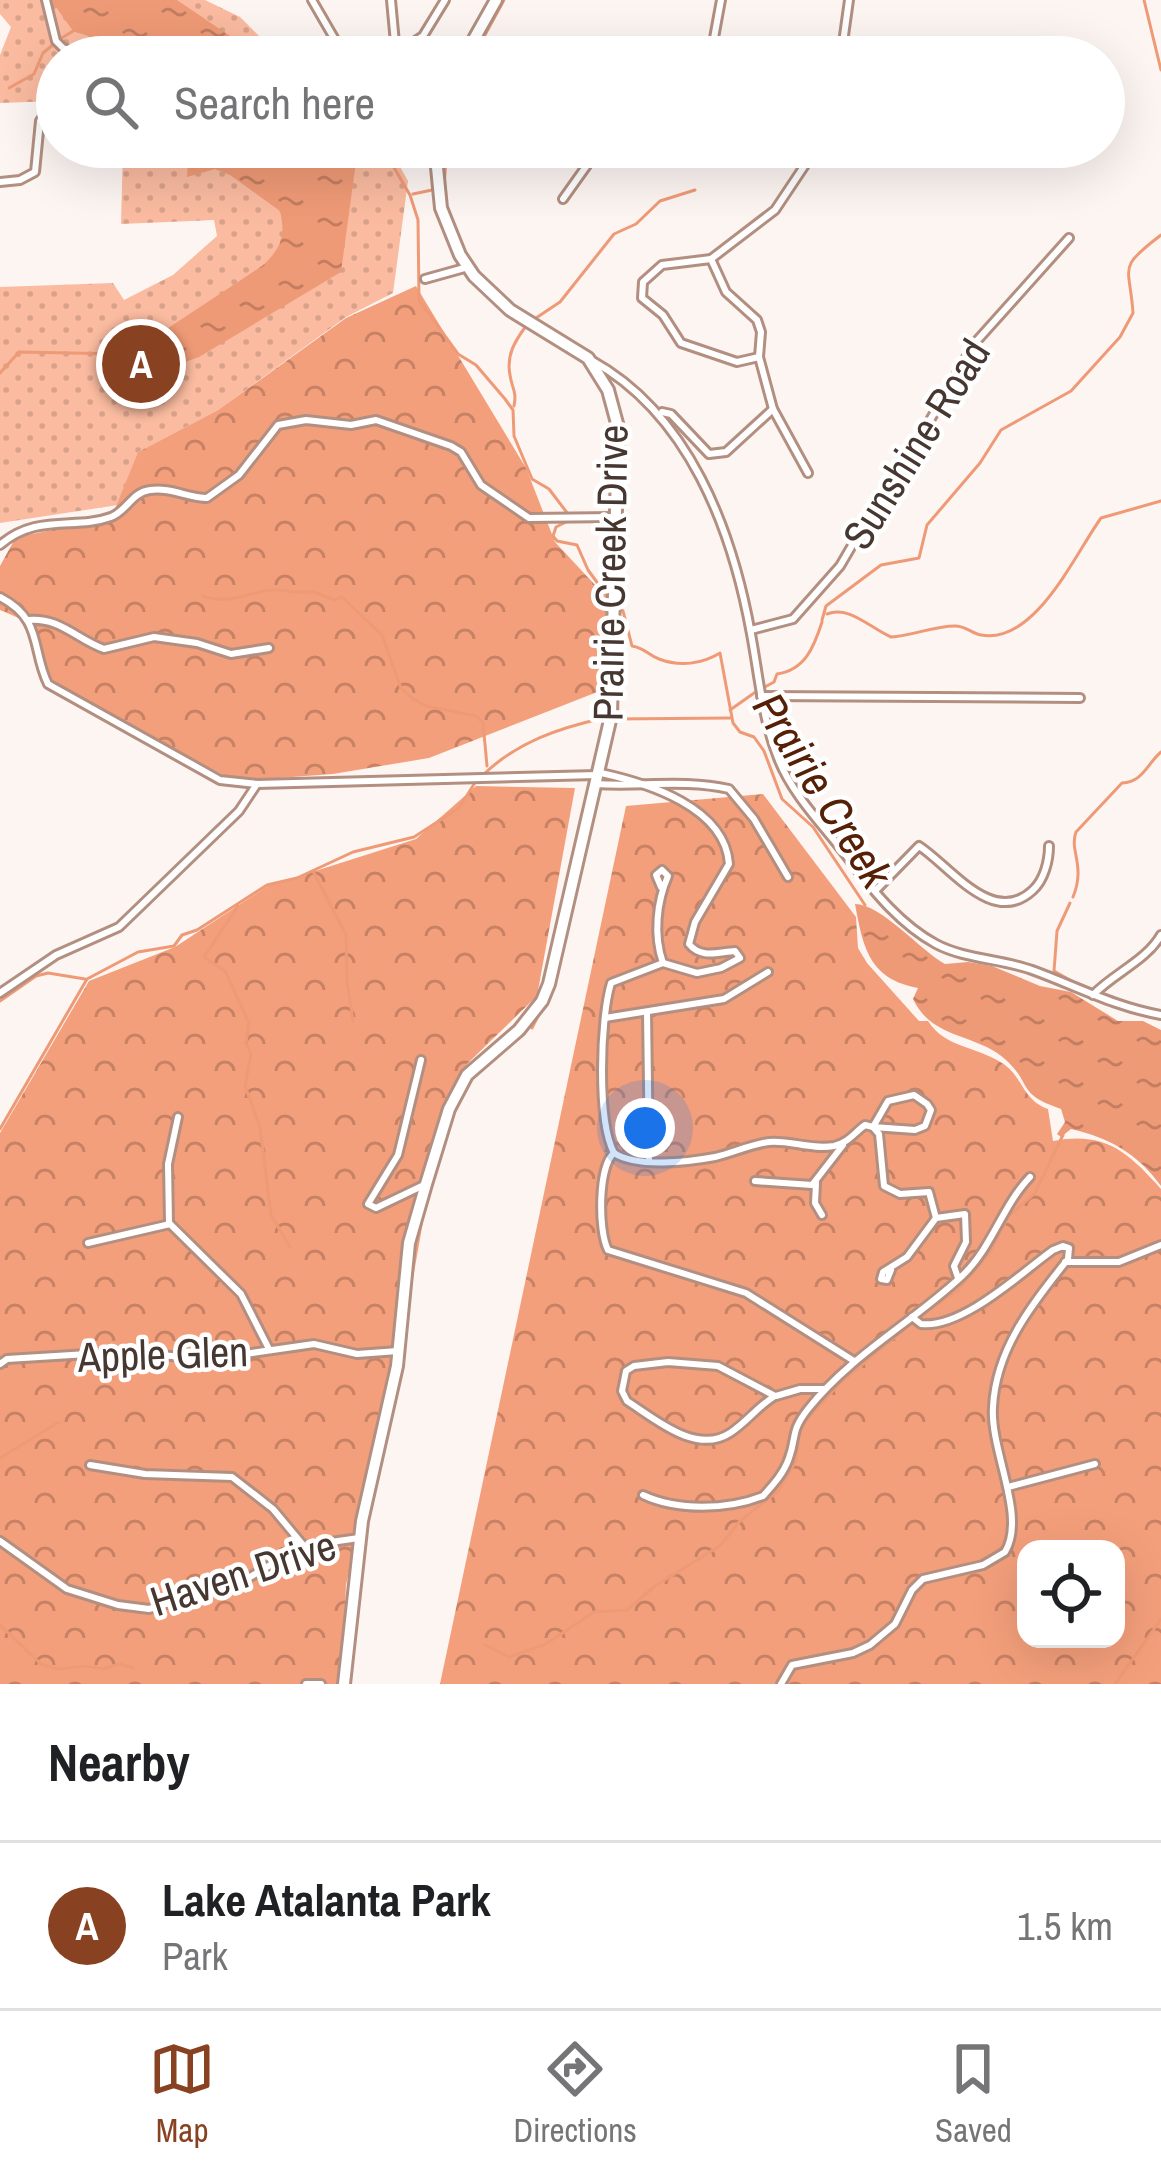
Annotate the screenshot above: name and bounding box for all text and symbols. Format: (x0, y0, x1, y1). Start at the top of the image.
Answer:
search box (36, 36, 1125, 168)
icon: search (78, 69, 144, 135)
text: Search here (174, 72, 375, 133)
pin: A (102, 319, 180, 409)
street label: Sunshine Road (829, 328, 1003, 560)
street label: Prairie Creek Drive (579, 424, 641, 722)
water label: Prairie Creek (739, 681, 908, 900)
your location (615, 1098, 675, 1158)
street label: Apple Glen (76, 1323, 249, 1385)
street label: Haven Drive (143, 1517, 343, 1629)
map controls (1017, 1540, 1125, 1648)
button: locate (1017, 1540, 1125, 1648)
text: Nearby (48, 1728, 190, 1797)
text: Lake Atalanta Park (162, 1869, 491, 1930)
text: A (75, 1900, 99, 1952)
text: 1.5 km (1017, 1900, 1113, 1952)
text: Park (162, 1930, 228, 1982)
tab: Map (149, 2036, 215, 2152)
tab: Directions (513, 2036, 637, 2152)
tab: Saved (935, 2036, 1012, 2152)

